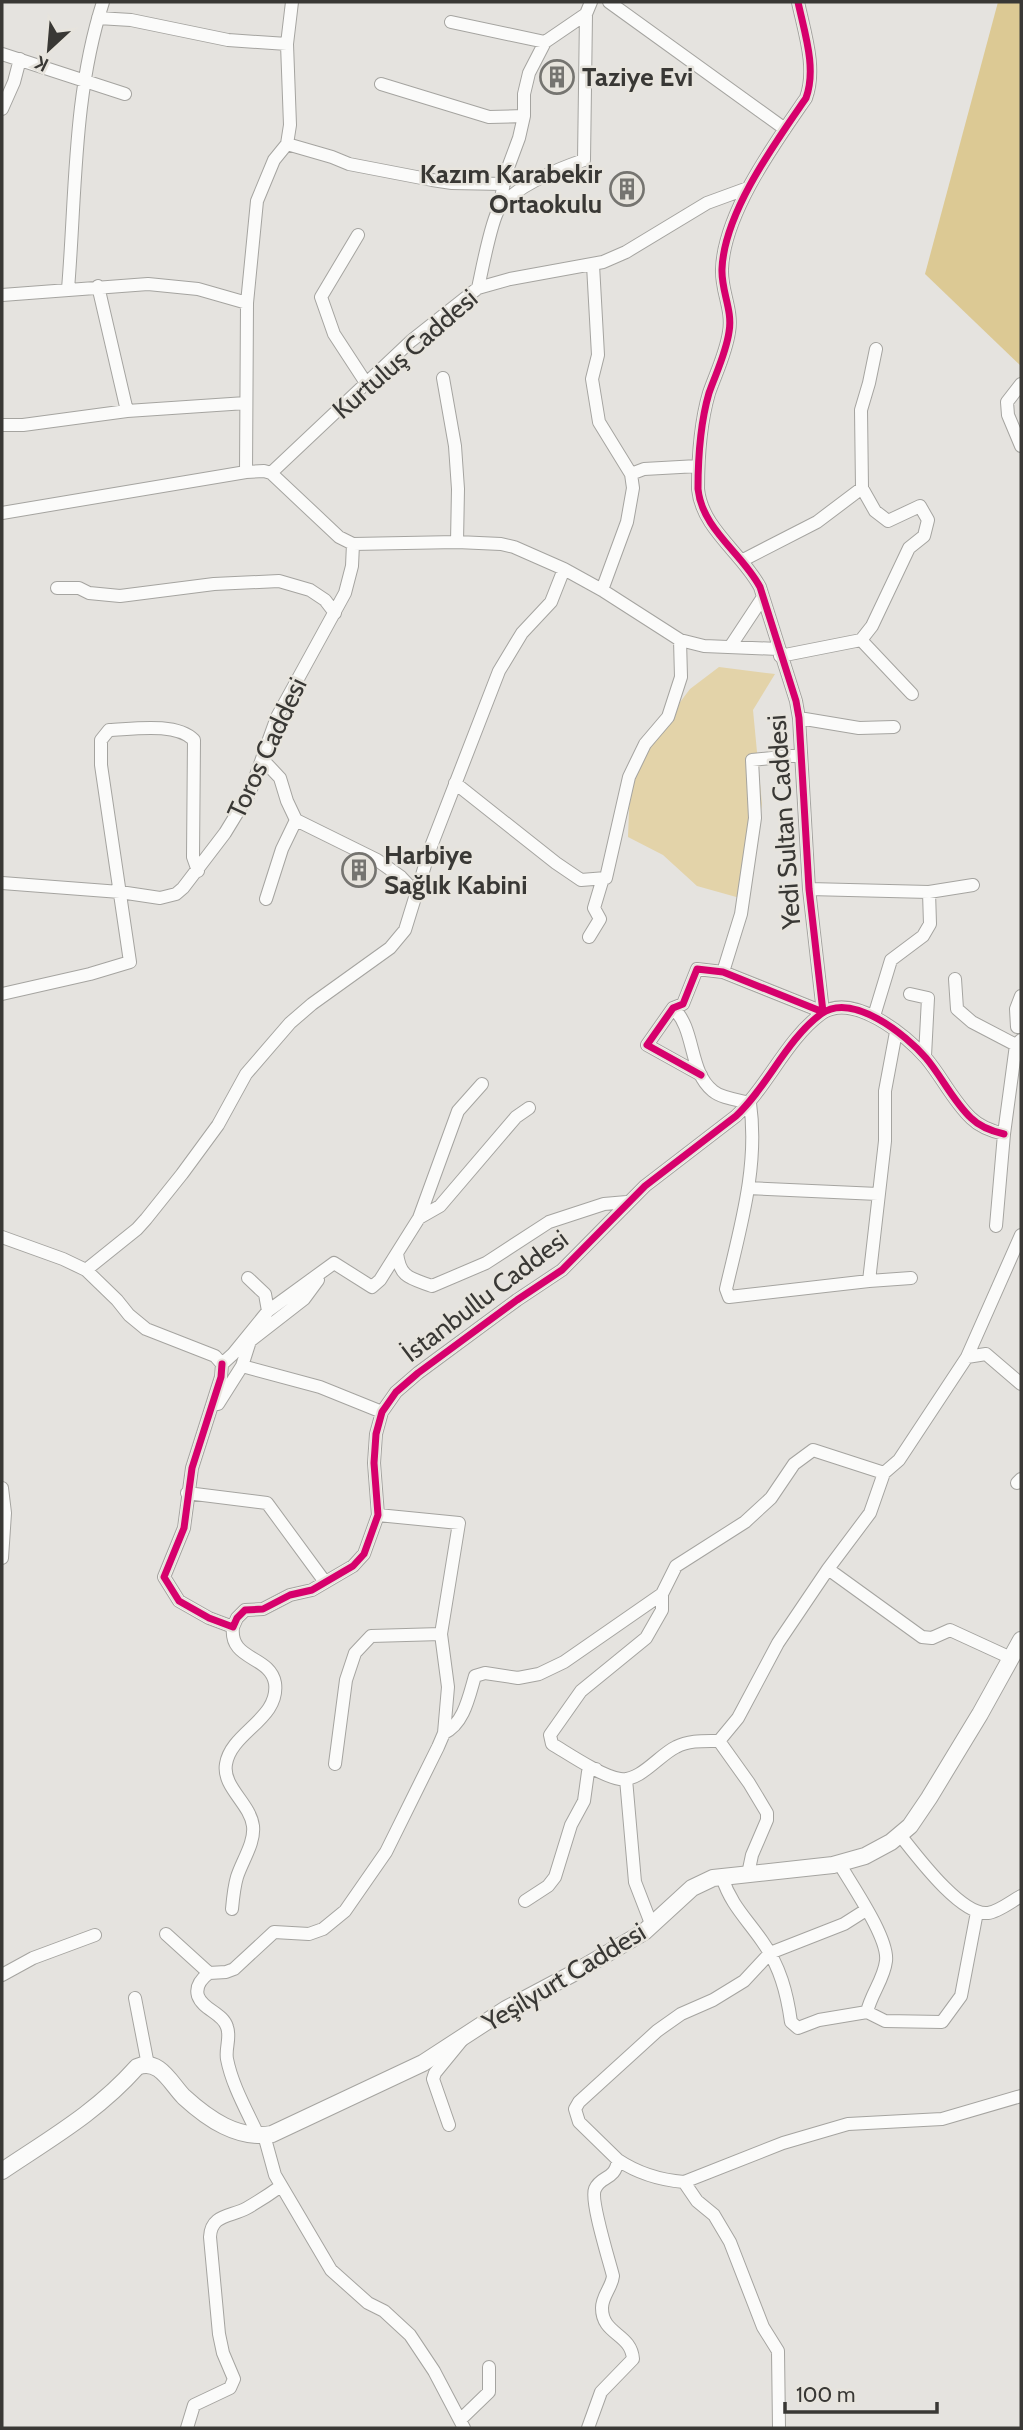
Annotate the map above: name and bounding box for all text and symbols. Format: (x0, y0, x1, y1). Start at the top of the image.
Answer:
north arrow (14, 14, 84, 84)
text: K (31, 51, 52, 77)
building icon: Taziye Evi (538, 58, 576, 96)
place label: Taziye Evi (582, 61, 693, 93)
place label: Kazım Karabekir Ortaokulu (420, 158, 602, 220)
building icon: Kazım Karabekir Ortaokulu (608, 170, 646, 208)
street label: Kurtuluş Caddesi (326, 282, 484, 426)
street label: Toros Caddesi (220, 672, 314, 824)
street label: Yedi Sultan Caddesi (761, 714, 808, 931)
place label: Harbiye Sağlık Kabini (384, 839, 527, 901)
building icon: Harbiye Sağlık Kabini (340, 851, 378, 889)
street label: İstanbullu Caddesi (396, 1223, 574, 1369)
street label: Yeşilyurt Caddesi (476, 1916, 651, 2039)
scale bar (785, 2370, 937, 2414)
text: 100 m (796, 2382, 855, 2407)

